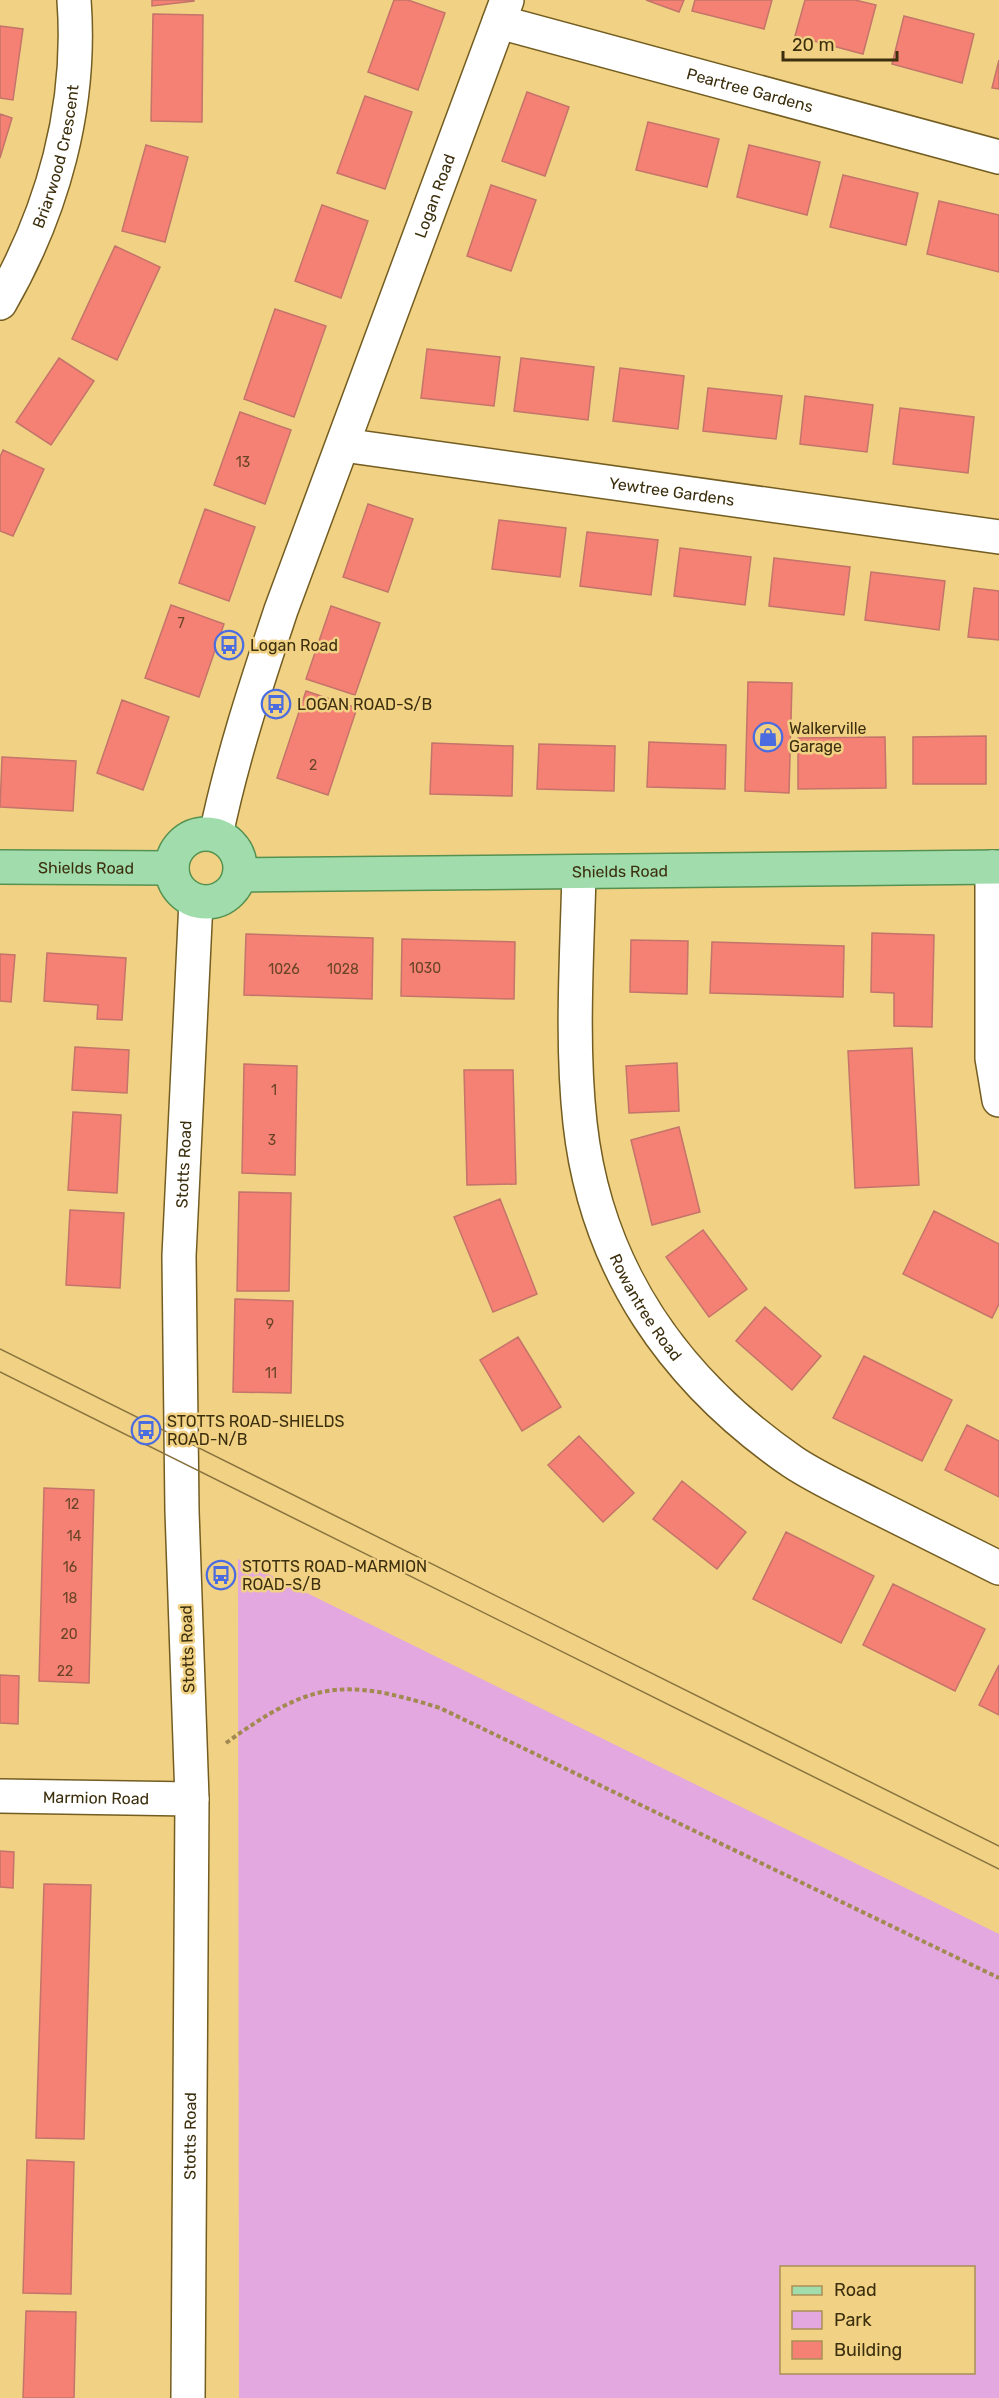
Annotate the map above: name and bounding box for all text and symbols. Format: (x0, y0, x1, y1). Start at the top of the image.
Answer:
scale bar (783, 24, 897, 62)
text: 20 m (792, 34, 834, 56)
street label: Peartree Gardens (685, 64, 815, 116)
street label: Briarwood Crescent (29, 84, 83, 231)
street label: Logan Road (411, 151, 459, 241)
house number: 13 (236, 454, 250, 471)
street label: Yewtree Gardens (608, 473, 736, 510)
house number: 7 (177, 615, 185, 632)
bus stop icon: Logan Road (213, 629, 245, 661)
place label: Logan Road (250, 636, 338, 655)
bus stop icon: LOGAN ROAD-S/B (260, 688, 292, 720)
place label: LOGAN ROAD-S/B (297, 695, 432, 714)
place label: Walkerville Garage (789, 719, 867, 756)
shop icon: Walkerville Garage (752, 721, 784, 753)
house number: 2 (309, 757, 317, 774)
street label: Shields Road (38, 858, 134, 878)
street label: Shields Road (572, 861, 668, 882)
house number: 1030 (409, 960, 441, 977)
house number: 1026 (268, 961, 300, 978)
house number: 1028 (327, 961, 359, 978)
house number: 1 (271, 1082, 277, 1099)
street label: Stotts Road (172, 1120, 195, 1209)
house number: 3 (268, 1132, 276, 1149)
street label: Rowantree Road (606, 1251, 686, 1365)
house number: 9 (266, 1316, 274, 1333)
house number: 11 (265, 1365, 277, 1382)
place label: STOTTS ROAD-SHIELDS ROAD-N/B (167, 1412, 345, 1449)
bus stop icon: STOTTS ROAD-SHIELDS ROAD-N/B (130, 1414, 162, 1446)
house number: 12 (65, 1496, 79, 1513)
house number: 14 (67, 1528, 82, 1545)
place label: STOTTS ROAD-MARMION ROAD-S/B (242, 1557, 427, 1594)
house number: 16 (63, 1559, 77, 1576)
bus stop icon: STOTTS ROAD-MARMION ROAD-S/B (205, 1559, 237, 1591)
house number: 18 (63, 1590, 78, 1607)
street label: Stotts Road (176, 1605, 199, 1693)
house number: 20 (60, 1626, 78, 1643)
house number: 22 (57, 1663, 73, 1680)
street label: Marmion Road (43, 1788, 149, 1808)
street label: Stotts Road (180, 2092, 200, 2180)
legend (780, 2266, 975, 2374)
text: Road (834, 2279, 877, 2301)
text: Park (834, 2309, 872, 2331)
text: Building (834, 2339, 902, 2361)

